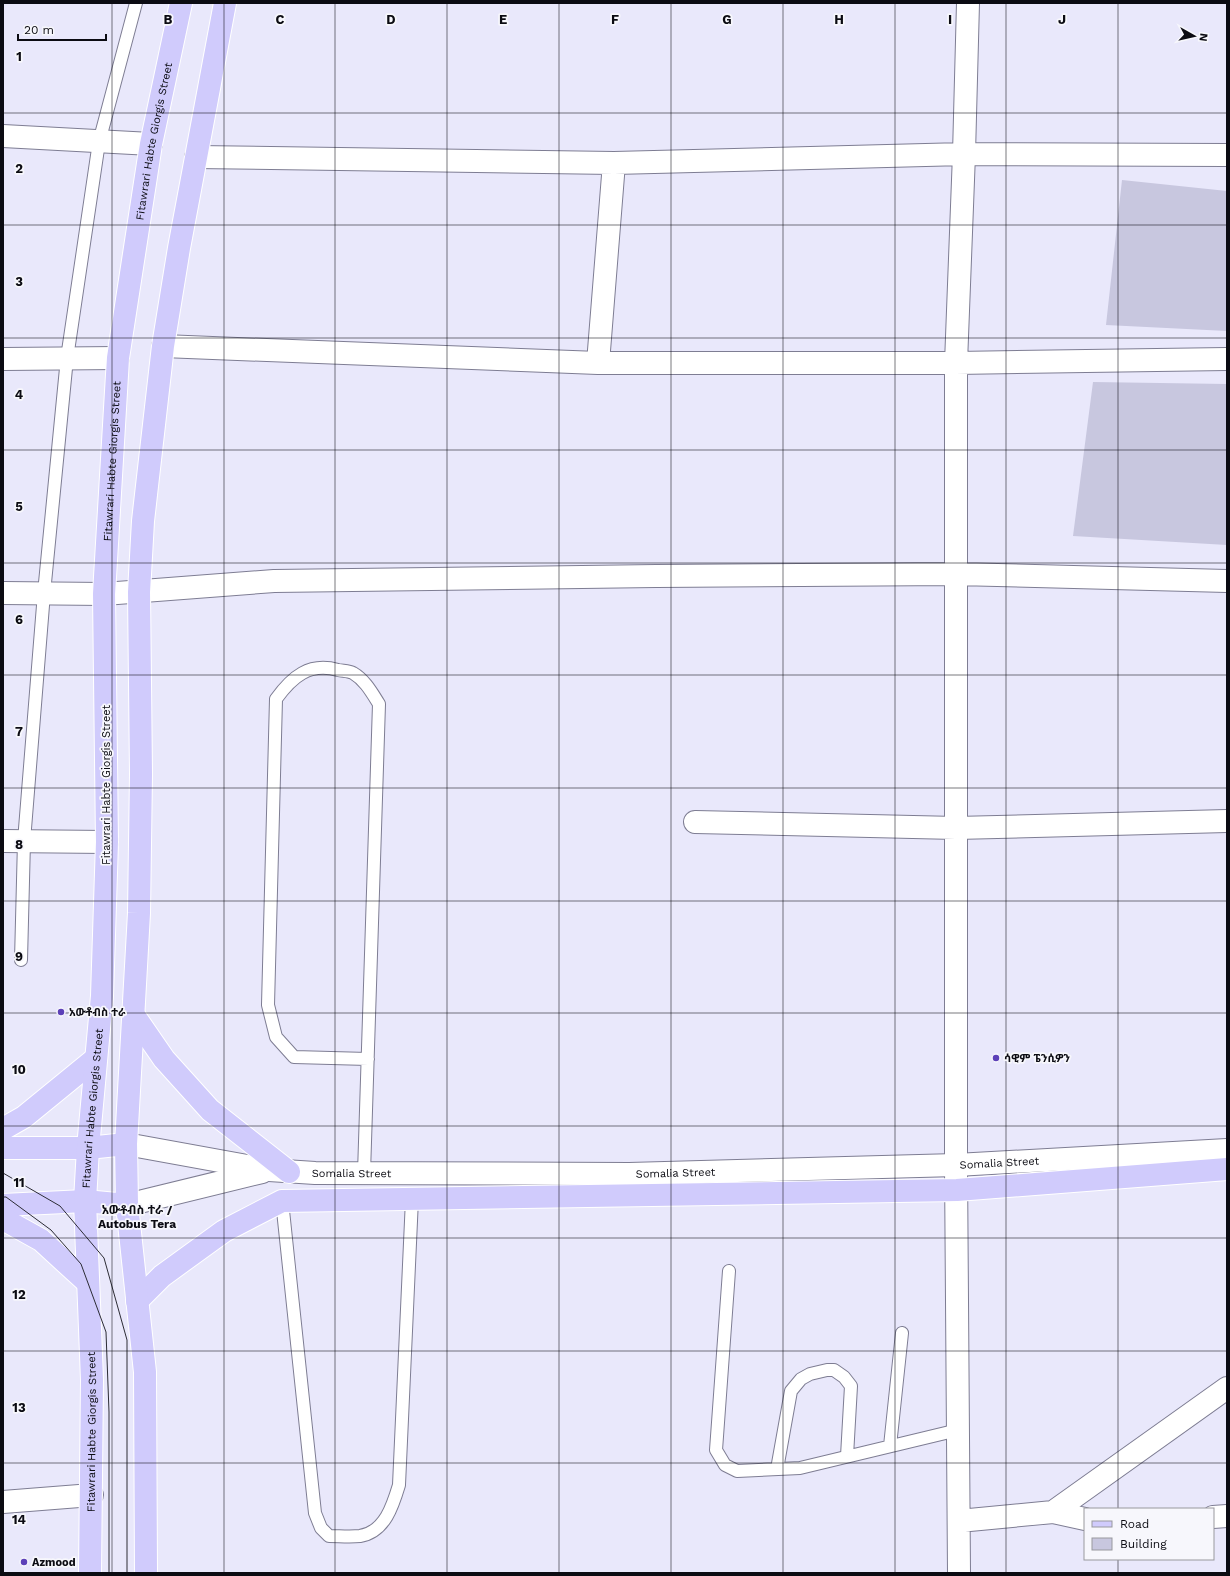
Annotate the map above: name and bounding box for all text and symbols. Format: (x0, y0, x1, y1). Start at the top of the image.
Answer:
text: B (164, 12, 173, 27)
text: C (276, 12, 285, 27)
text: D (386, 12, 396, 27)
text: E (499, 12, 507, 27)
text: F (611, 12, 619, 27)
text: G (722, 12, 732, 27)
text: H (834, 12, 844, 27)
text: I (948, 12, 952, 27)
text: J (1058, 12, 1066, 27)
scale bar (18, 16, 106, 42)
north arrow (1174, 16, 1214, 56)
text: 20 m (24, 23, 54, 37)
text: N (1196, 32, 1210, 42)
text: 1 (16, 49, 22, 64)
street label: Fitawrari Habte Giorgis Street (133, 61, 175, 221)
text: 2 (15, 161, 23, 176)
text: 3 (15, 274, 23, 289)
street label: Fitawrari Habte Giorgis Street (101, 380, 123, 542)
text: 4 (15, 387, 24, 402)
text: 5 (15, 499, 23, 514)
text: 6 (15, 612, 23, 627)
street label: Fitawrari Habte Giorgis Street (100, 705, 113, 865)
text: 7 (15, 724, 23, 739)
text: 8 (15, 837, 23, 852)
text: 9 (15, 949, 23, 964)
place label: አውቶብስ ተራ (69, 1006, 126, 1019)
marker: አውቶብስ ተራ (56, 1007, 66, 1017)
street label: Fitawrari Habte Giorgis Street (79, 1028, 106, 1189)
place label: ሳዊም ፔንሲዎን (1004, 1052, 1070, 1065)
marker: ሳዊም ፔንሲዎን (991, 1053, 1001, 1063)
text: 10 (12, 1062, 26, 1077)
street label: Somalia Street (959, 1154, 1040, 1171)
street label: Somalia Street (636, 1165, 716, 1180)
street label: Somalia Street (312, 1166, 392, 1180)
text: 11 (13, 1175, 25, 1190)
district label: አውቶብስ ተራ / Autobus Tera (98, 1203, 176, 1231)
text: 12 (12, 1287, 26, 1302)
street label: Fitawrari Habte Giorgis Street (84, 1351, 99, 1512)
text: 13 (12, 1400, 26, 1415)
legend (1084, 1508, 1214, 1560)
text: 14 (12, 1512, 27, 1527)
text: Road (1120, 1517, 1149, 1531)
text: Building (1120, 1537, 1167, 1551)
place label: Azmood (32, 1556, 76, 1569)
marker: Azmood (19, 1557, 29, 1567)

